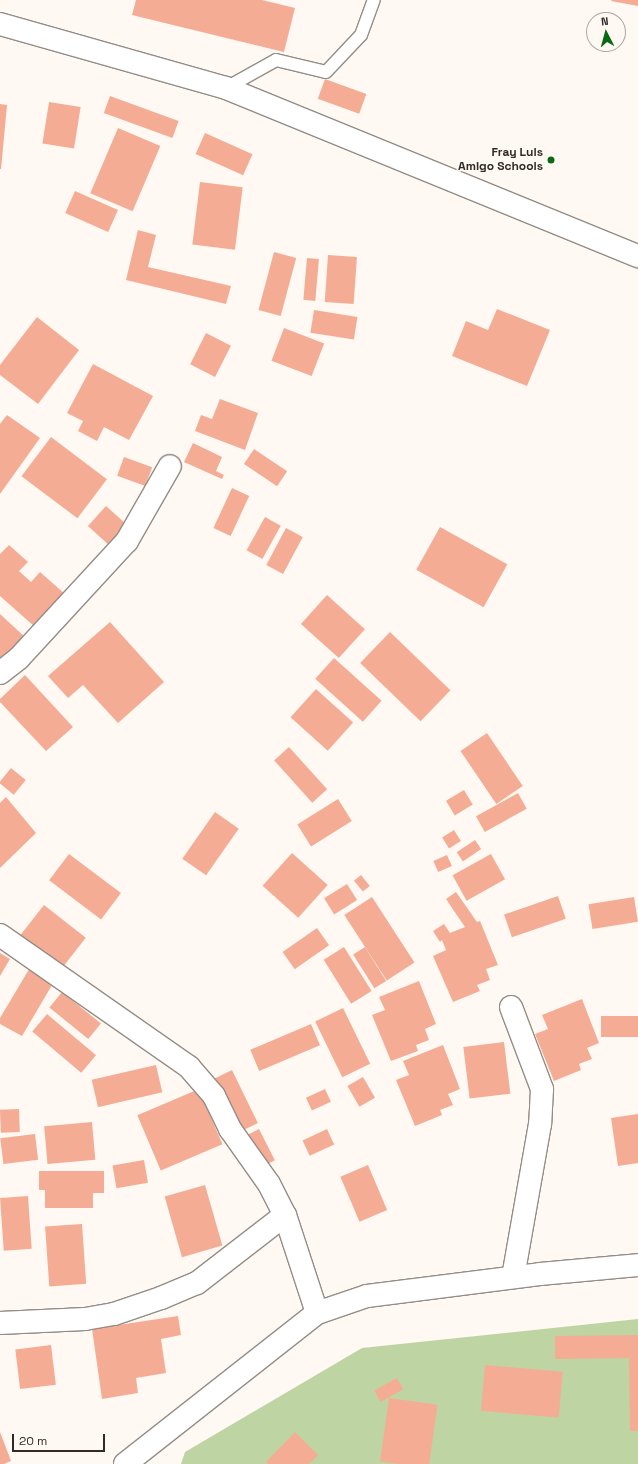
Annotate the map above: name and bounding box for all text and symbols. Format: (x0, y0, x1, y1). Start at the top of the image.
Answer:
north arrow (586, 12, 626, 52)
text: N (600, 14, 609, 28)
place label: Fray Luis Amigo Schools (458, 146, 543, 174)
marker: Fray Luis Amigo Schools (546, 155, 556, 165)
scale bar (14, 1426, 107, 1452)
text: 20 m (19, 1433, 47, 1449)

